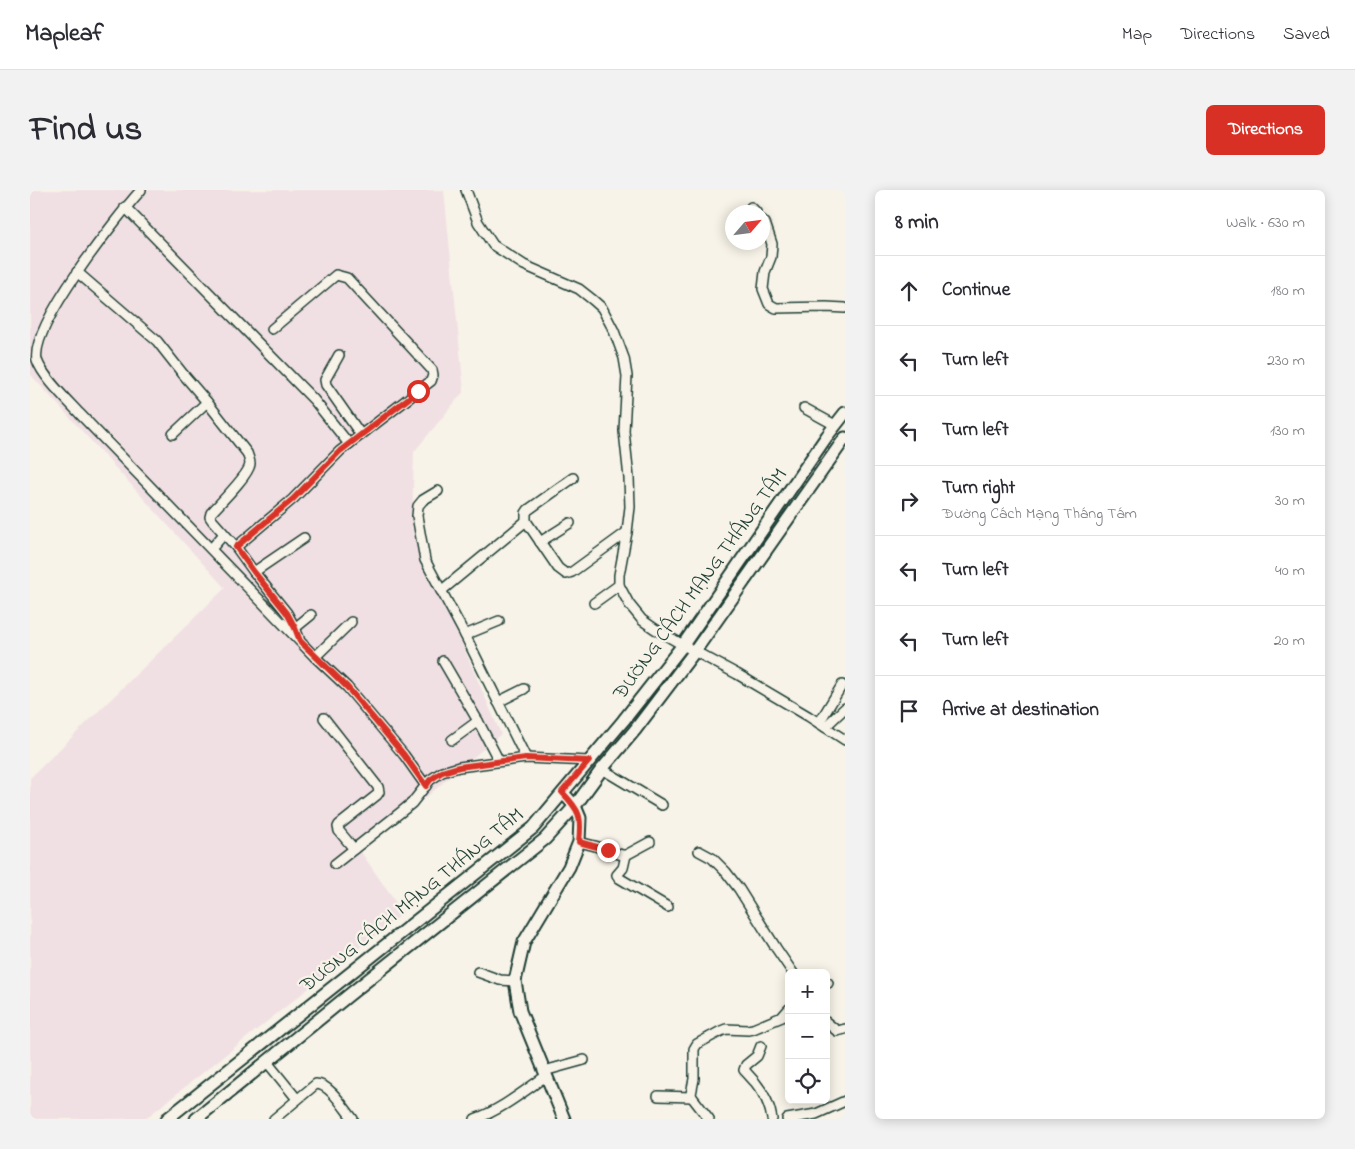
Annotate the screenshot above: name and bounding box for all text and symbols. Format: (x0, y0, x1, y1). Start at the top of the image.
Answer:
text: Mapleaf (25, 17, 104, 52)
text: Map (1122, 22, 1152, 48)
text: Directions (1180, 22, 1255, 48)
text: Saved (1283, 22, 1330, 48)
text: Find us (30, 105, 142, 156)
button: Directions (1206, 105, 1325, 155)
north arrow (725, 205, 770, 250)
text: 8 min (895, 208, 939, 238)
text: Walk · 630 m (1226, 211, 1305, 235)
icon: ahead (895, 277, 923, 305)
text: Continue (942, 277, 1010, 304)
text: 180 m (1271, 279, 1305, 303)
icon: left (895, 347, 923, 375)
text: Turn left (942, 347, 1009, 374)
text: 230 m (1267, 349, 1305, 373)
route start (407, 380, 430, 403)
icon: left (895, 417, 923, 445)
text: Turn left (942, 417, 1009, 444)
text: 130 m (1270, 419, 1305, 443)
street label: ĐƯỜNG CÁCH MẠNG THÁNG TÁM (606, 463, 795, 707)
text: Turn right (942, 475, 1015, 502)
icon: right (895, 487, 923, 515)
text: 30 m (1275, 489, 1305, 513)
text: Đường Cách Mạng Tháng Tám (942, 502, 1137, 526)
icon: left (895, 557, 923, 585)
text: Turn left (942, 557, 1009, 584)
text: 40 m (1275, 559, 1305, 583)
icon: left (895, 627, 923, 655)
text: Turn left (942, 627, 1009, 654)
text: 20 m (1274, 629, 1305, 653)
icon: arrive (895, 697, 923, 725)
text: Arrive at destination (942, 697, 1099, 724)
street label: ĐƯỜNG CÁCH MẠNG THÁNG TÁM (294, 801, 531, 1001)
route end (597, 839, 620, 862)
map controls (785, 969, 830, 1104)
button: + (785, 969, 830, 1014)
button: − (785, 1014, 830, 1059)
button: locate (785, 1059, 830, 1104)

